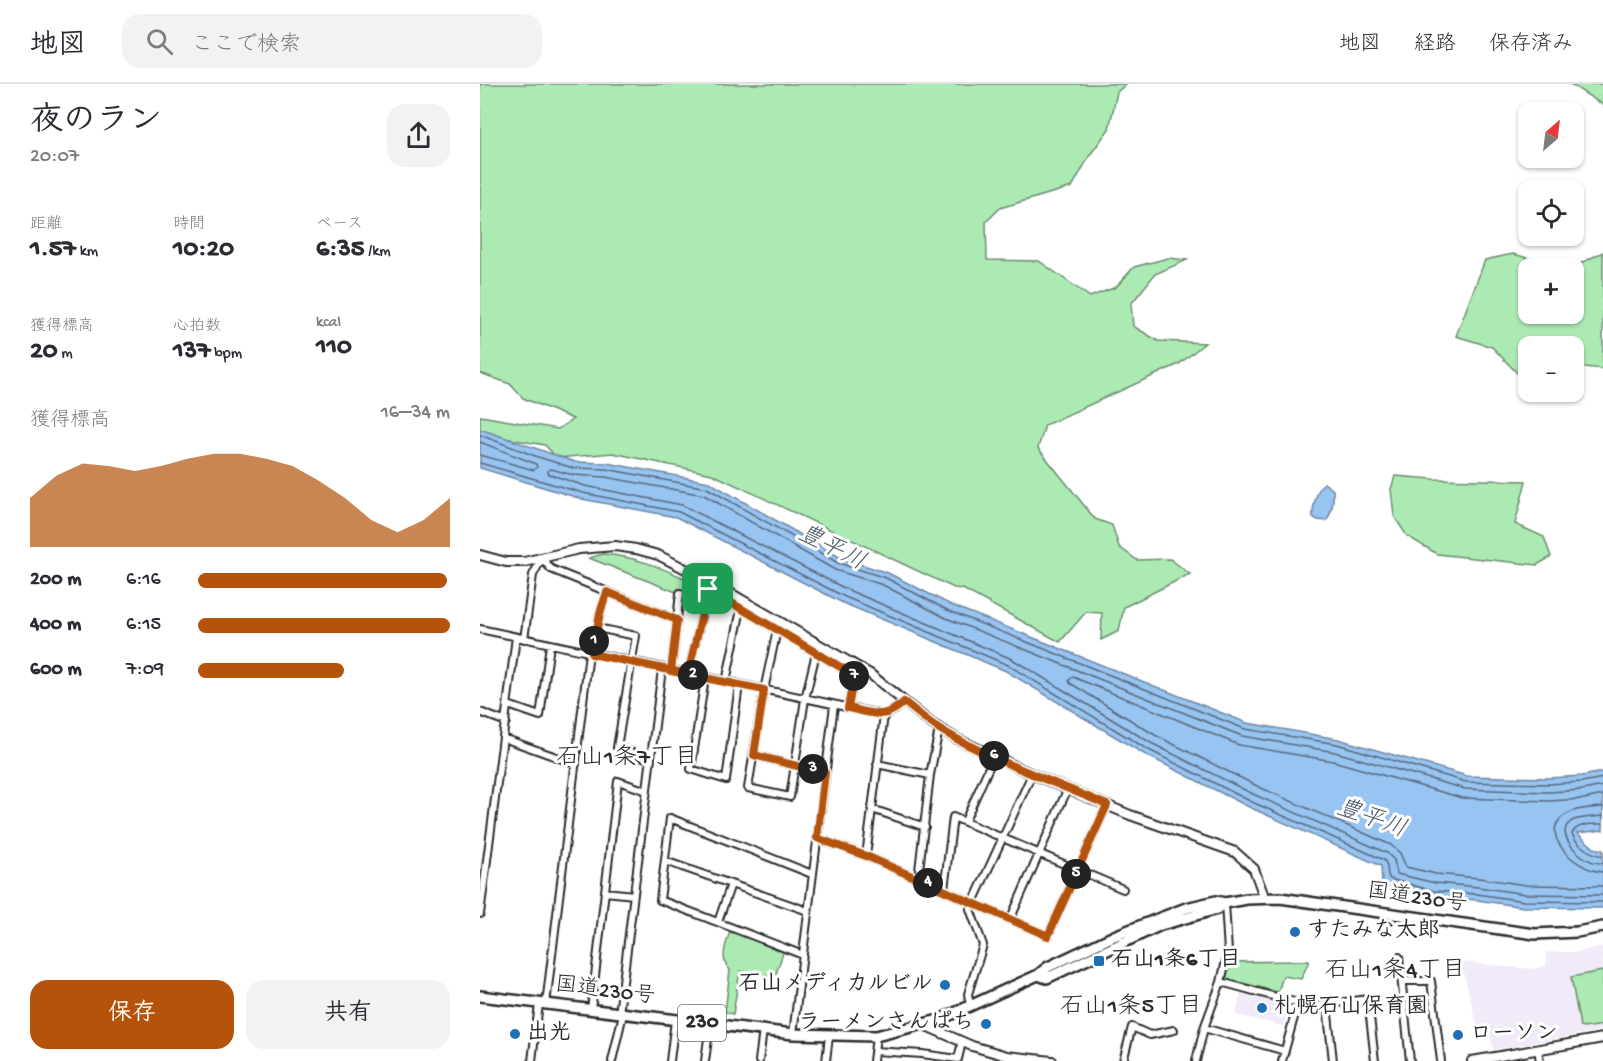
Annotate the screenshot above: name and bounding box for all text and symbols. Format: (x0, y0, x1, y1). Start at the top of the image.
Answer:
search box (122, 14, 542, 68)
icon: search (143, 25, 176, 58)
text: 地図 (30, 30, 86, 63)
text: ここで検索 (191, 33, 301, 59)
text: 地図 (1339, 33, 1381, 58)
text: 経路 (1414, 33, 1456, 58)
text: 保存済み (1489, 33, 1573, 58)
north arrow (1518, 102, 1584, 168)
map controls (1518, 102, 1584, 402)
text: 夜のラン (30, 104, 162, 142)
button: share (387, 104, 450, 167)
text: 20:07 (30, 146, 79, 169)
button: locate (1518, 180, 1584, 246)
text: 距離 (30, 216, 62, 235)
text: 時間 (173, 216, 205, 235)
text: ペース (316, 216, 363, 235)
text: 1.57 (30, 235, 76, 266)
text: 10:20 (173, 235, 234, 266)
text: 6:35 (316, 235, 365, 266)
text: km (76, 243, 98, 262)
text: /km (365, 243, 391, 262)
button: + (1518, 258, 1584, 324)
text: kcal (316, 314, 341, 333)
text: 獲得標高 (30, 318, 94, 337)
text: 心拍数 (173, 318, 221, 337)
text: 110 (316, 333, 352, 364)
button: − (1518, 336, 1584, 402)
text: 20 (30, 337, 58, 368)
text: 137 (173, 337, 211, 368)
text: m (58, 345, 73, 364)
text: bpm (211, 345, 242, 364)
text: 16–34 m (381, 402, 450, 425)
text: 獲得標高 (30, 410, 110, 433)
water label: 豊平川 (792, 519, 870, 578)
pin (682, 563, 733, 614)
text: 200 m (30, 569, 81, 592)
text: 6:16 (126, 569, 161, 592)
icon: arrive (691, 572, 724, 605)
text: 400 m (30, 614, 81, 637)
text: 6:15 (126, 614, 161, 637)
pin: 1 (579, 626, 609, 656)
text: 1 (591, 631, 597, 650)
text: 600 m (30, 659, 82, 682)
text: 7:09 (126, 659, 164, 682)
pin: 2 (678, 660, 708, 690)
pin: 7 (839, 661, 869, 691)
text: 2 (689, 665, 697, 684)
text: 7 (850, 666, 858, 685)
pin: 6 (979, 741, 1009, 771)
district label: 石山1条7丁目 (556, 744, 698, 773)
text: 6 (990, 746, 998, 765)
pin: 3 (798, 754, 828, 784)
text: 3 (809, 759, 817, 778)
water label: 豊平川 (1332, 793, 1410, 846)
pin: 5 (1061, 859, 1091, 889)
text: 5 (1072, 864, 1080, 883)
pin: 4 (913, 868, 943, 898)
text: 4 (924, 873, 932, 892)
street label: 国道230号 (1365, 878, 1469, 919)
place label: すたみな太郎 (1307, 918, 1439, 945)
marker: すたみな太郎 (1288, 925, 1302, 939)
place label: 石山1条6丁目 (1111, 947, 1241, 974)
marker: 石山1条6丁目 (1092, 954, 1106, 968)
district label: 石山1条4丁目 (1324, 957, 1466, 986)
street label: 国道230号 (553, 972, 657, 1011)
place label: 石山メディカルビル (739, 972, 933, 998)
marker: 石山メディカルビル (938, 978, 952, 992)
button: 保存 (30, 980, 234, 1049)
button: 共有 (246, 980, 450, 1049)
district label: 石山1条5丁目 (1060, 993, 1202, 1022)
place label: 札幌石山保育園 (1274, 994, 1428, 1021)
marker: 札幌石山保育園 (1255, 1001, 1269, 1015)
road number: 230 (678, 1005, 726, 1041)
place label: ラーメンさんぱち (798, 1010, 974, 1037)
marker: ラーメンさんぱち (979, 1017, 993, 1031)
place label: 出光 (527, 1020, 571, 1047)
place label: ローソン (1470, 1022, 1558, 1048)
marker: 出光 (508, 1027, 522, 1041)
marker: ローソン (1451, 1028, 1465, 1042)

